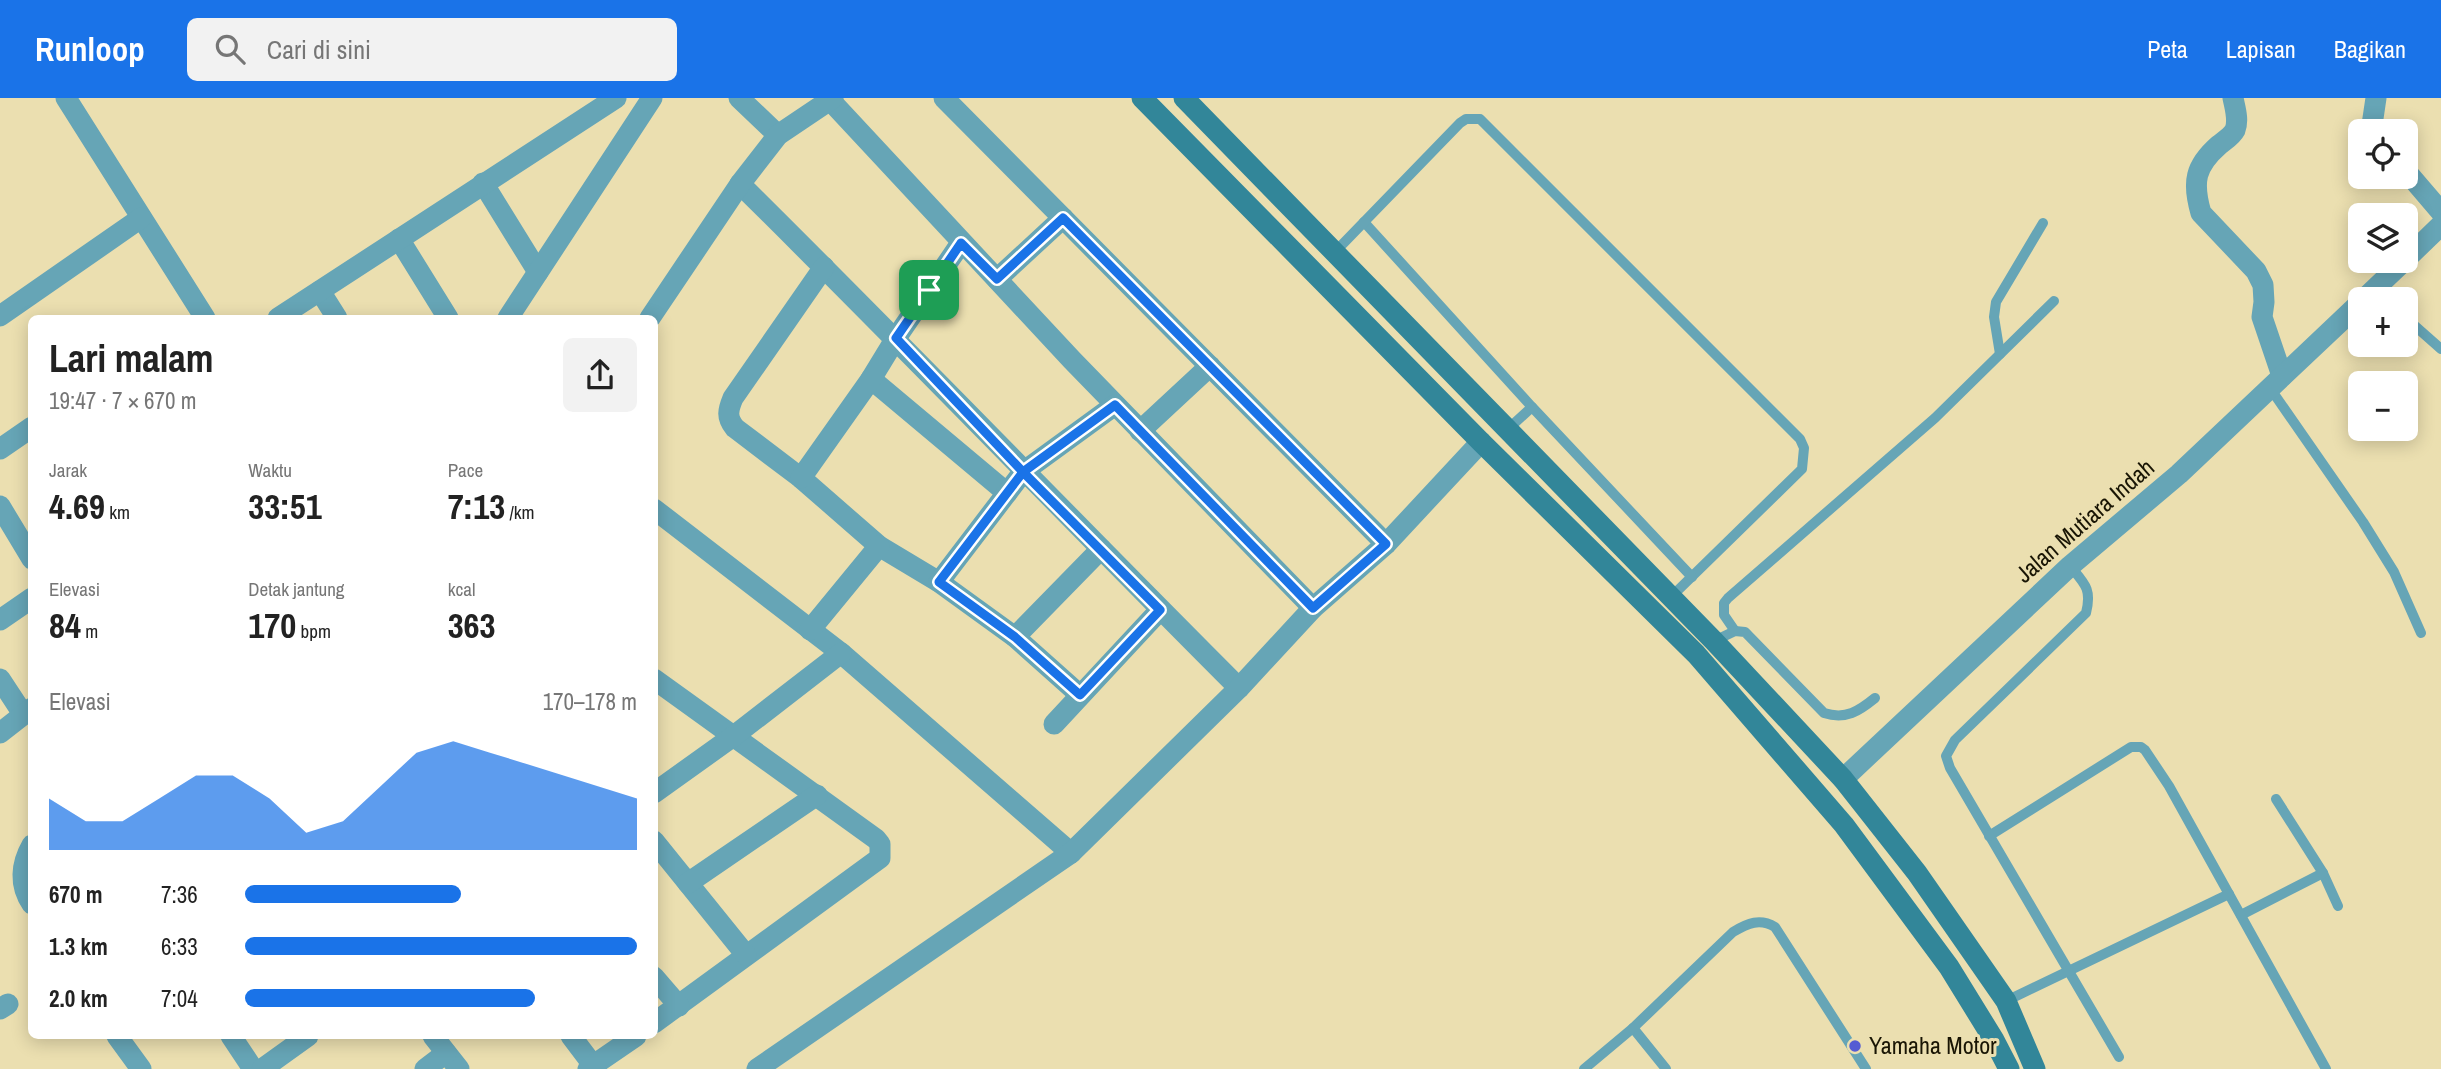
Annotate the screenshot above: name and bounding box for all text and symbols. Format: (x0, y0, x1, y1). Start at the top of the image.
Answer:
search box (187, 18, 677, 81)
text: Runloop (35, 27, 145, 71)
icon: search (211, 30, 249, 68)
text: Cari di sini (267, 32, 371, 67)
text: Peta (2147, 33, 2188, 65)
text: Lapisan (2226, 33, 2296, 65)
text: Bagikan (2334, 33, 2406, 65)
map controls (2348, 119, 2418, 441)
button: locate (2348, 119, 2418, 189)
button: layers (2348, 203, 2418, 273)
pin (899, 260, 959, 320)
icon: arrive (910, 271, 948, 309)
button: + (2348, 287, 2418, 357)
text: Lari malam (49, 333, 214, 384)
button: share (563, 338, 637, 412)
button: − (2348, 371, 2418, 441)
text: 19:47 · 7 × 670 m (49, 385, 196, 416)
street label: Jalan Mutiara Indah (2008, 451, 2160, 589)
text: Jarak (49, 457, 87, 483)
text: Waktu (248, 457, 292, 483)
text: Pace (448, 457, 483, 483)
text: 4.69 (49, 483, 105, 530)
text: 33:51 (248, 483, 322, 530)
text: 7:13 (448, 483, 505, 530)
text: km (105, 499, 130, 525)
text: /km (505, 499, 535, 525)
text: Elevasi (49, 576, 100, 602)
text: Detak jantung (248, 576, 344, 602)
text: kcal (448, 576, 475, 602)
text: 84 (49, 602, 81, 649)
text: 170 (248, 602, 296, 649)
text: 363 (448, 602, 496, 649)
text: m (81, 618, 98, 644)
text: bpm (296, 618, 331, 644)
text: Elevasi (49, 686, 111, 717)
text: 170–178 m (543, 686, 637, 717)
text: 670 m (49, 879, 102, 910)
text: 7:36 (161, 879, 198, 910)
text: 1.3 km (49, 931, 108, 962)
text: 6:33 (161, 931, 198, 962)
text: 2.0 km (49, 983, 108, 1014)
text: 7:04 (161, 983, 198, 1014)
place label: Yamaha Motor (1869, 1029, 1997, 1061)
marker: Yamaha Motor (1847, 1038, 1863, 1054)

